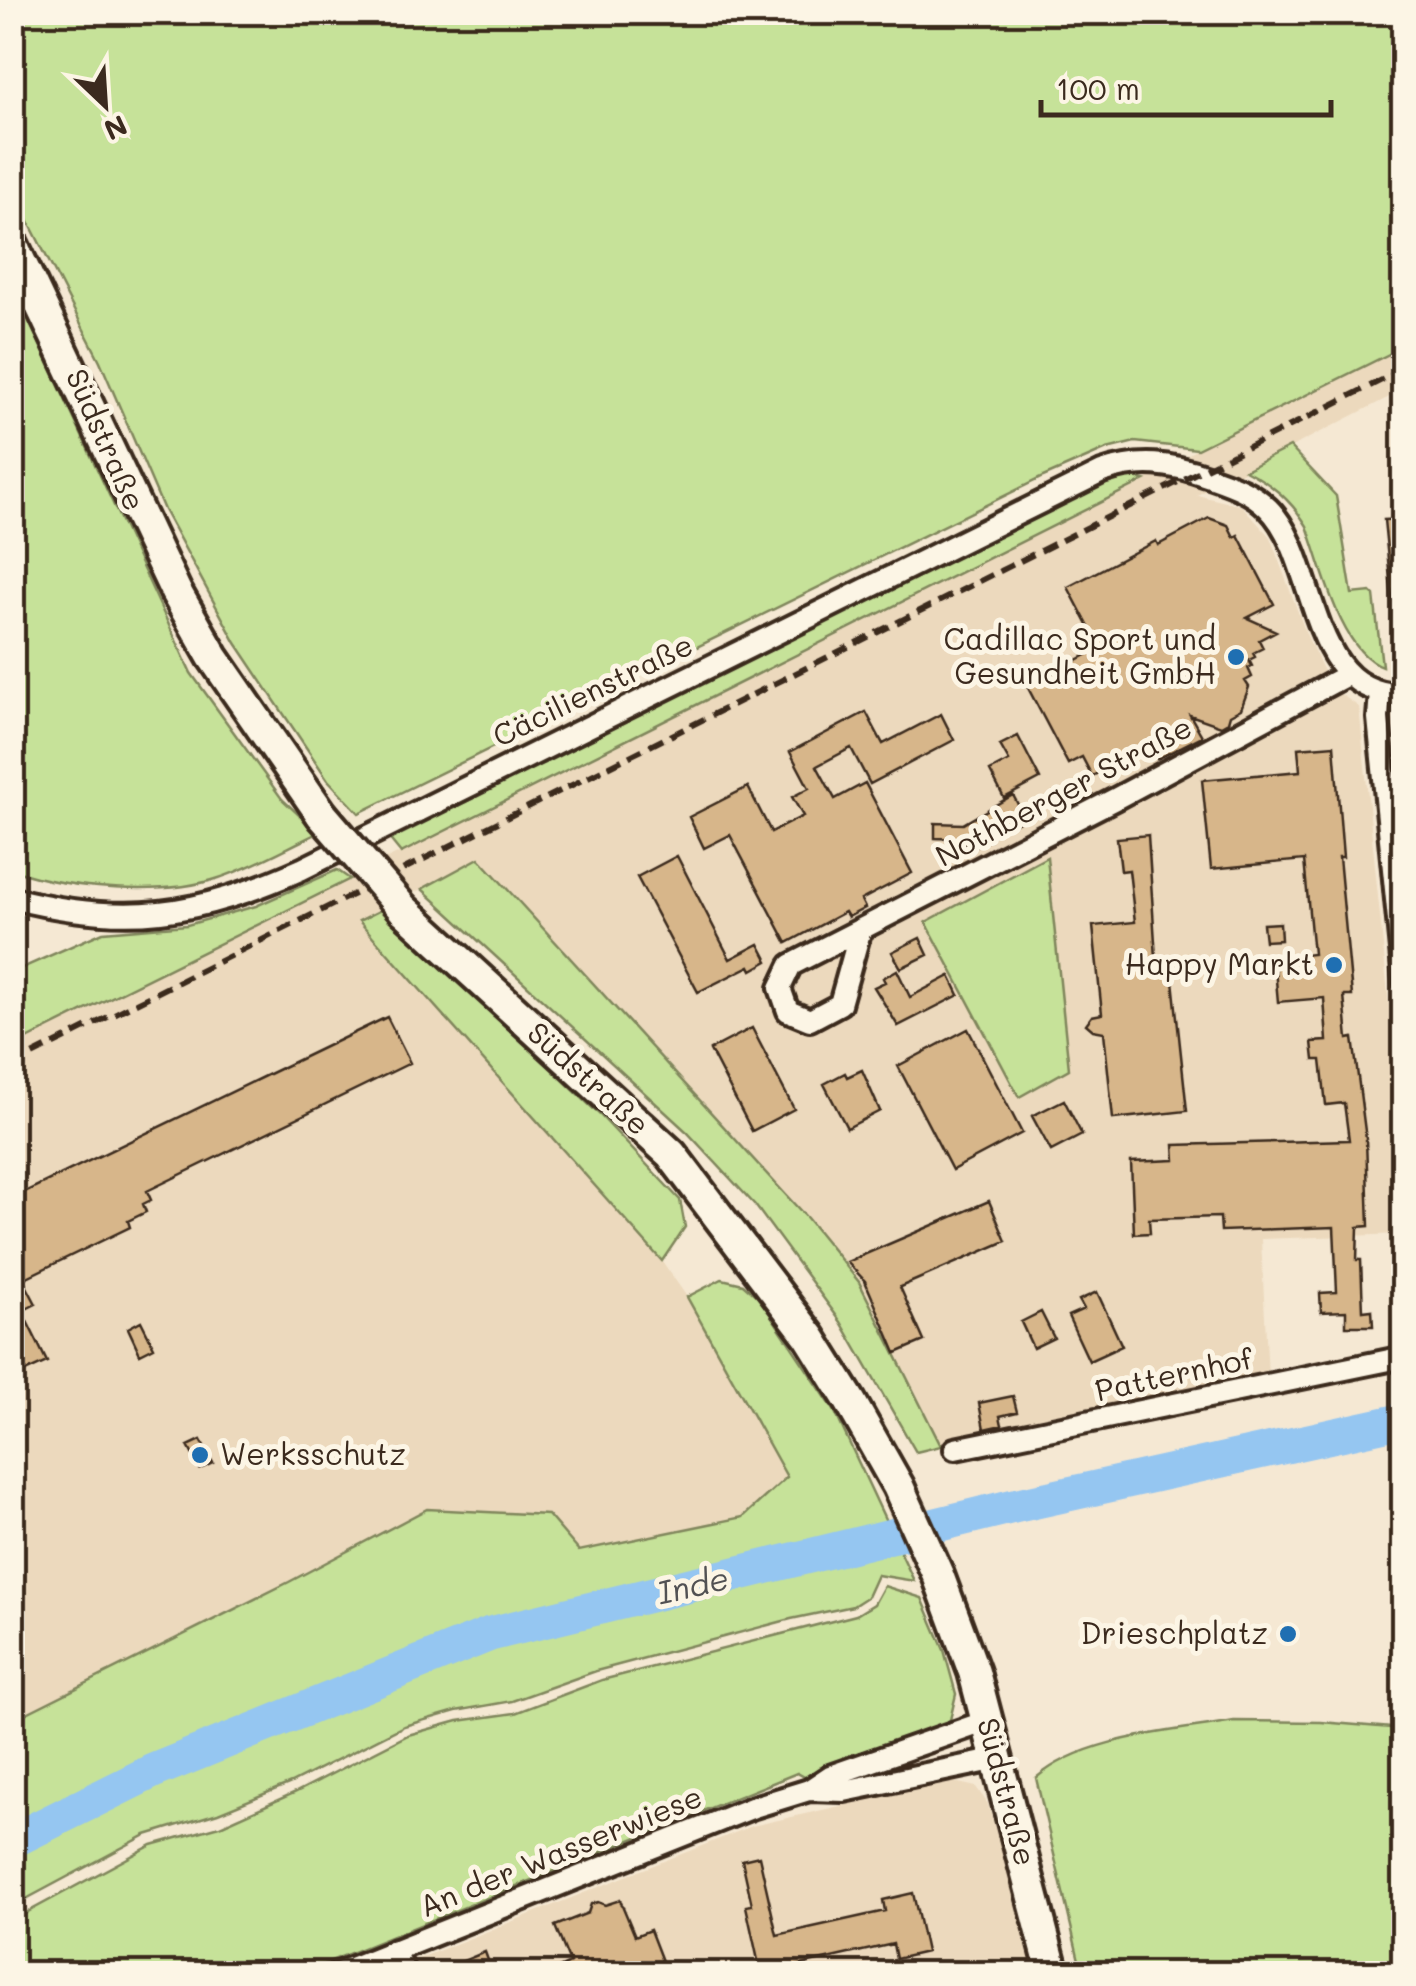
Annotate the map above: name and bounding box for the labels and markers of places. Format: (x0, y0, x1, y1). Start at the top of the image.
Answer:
place label: Cadillac Sport und Gesundheit GmbH (944, 618, 1216, 692)
marker: Cadillac Sport und Gesundheit GmbH (1225, 646, 1247, 668)
place label: Happy Markt (1125, 943, 1314, 983)
marker: Happy Markt (1323, 954, 1345, 976)
place label: Werksschutz (220, 1433, 406, 1473)
marker: Werksschutz (189, 1444, 211, 1466)
place label: Drieschplatz (1081, 1612, 1268, 1652)
marker: Drieschplatz (1277, 1623, 1299, 1645)

